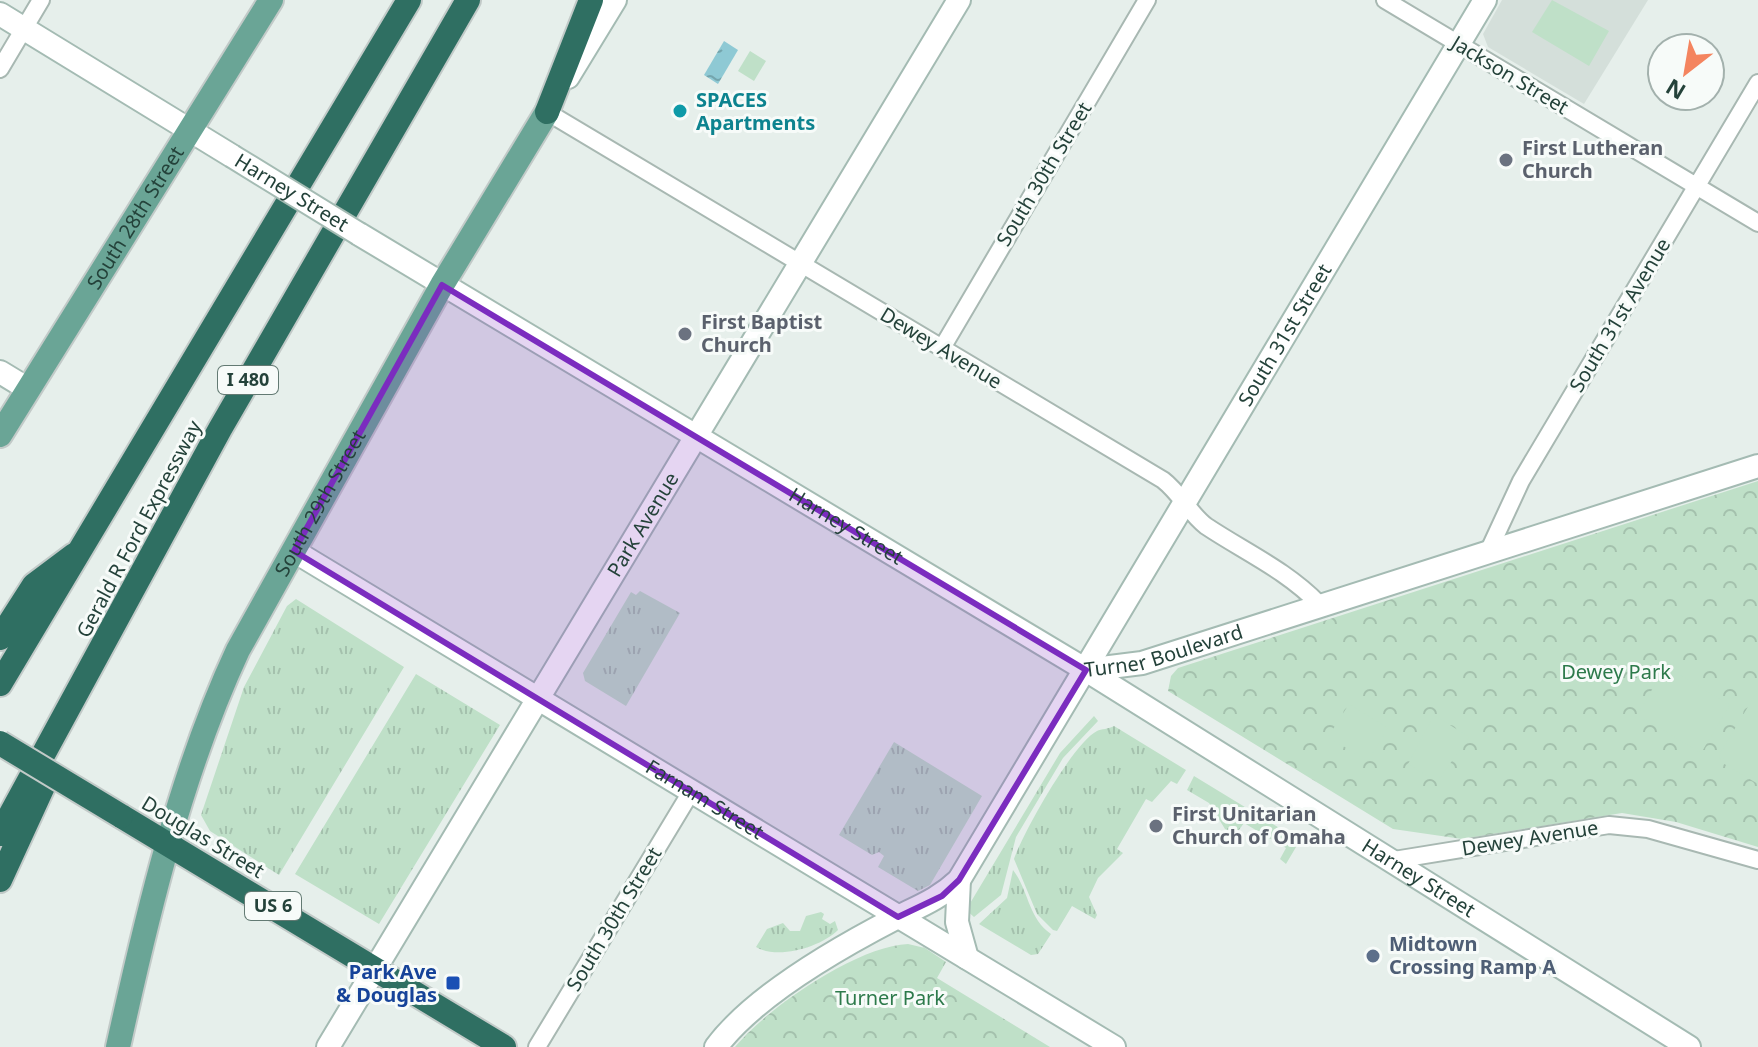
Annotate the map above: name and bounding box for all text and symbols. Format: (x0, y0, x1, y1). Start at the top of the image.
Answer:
street label: Jackson Street (1445, 28, 1574, 120)
north arrow (1646, 32, 1726, 112)
text: N (1660, 73, 1691, 107)
place label: SPACES Apartments (696, 86, 815, 136)
street label: South 30th Street (990, 97, 1097, 251)
marker: SPACES Apartments (671, 102, 689, 120)
place label: First Lutheran Church (1522, 134, 1663, 184)
street label: South 28th Street (80, 141, 190, 294)
street label: Harney Street (230, 147, 354, 237)
marker: First Lutheran Church (1497, 151, 1515, 169)
street label: South 31st Avenue (1563, 233, 1676, 397)
street label: South 31st Street (1231, 259, 1337, 411)
street label: Dewey Avenue (875, 301, 1007, 395)
place label: First Baptist Church (701, 308, 822, 358)
marker: First Baptist Church (676, 325, 694, 343)
road number: I 480 (218, 366, 278, 394)
street label: Gerald R Ford Expressway (70, 415, 208, 642)
street label: South 29th Street (268, 425, 371, 581)
street label: Park Avenue (600, 467, 684, 582)
street label: Harney Street (784, 481, 909, 570)
street label: Turner Boulevard (1083, 618, 1246, 683)
park label: Dewey Park (1561, 658, 1671, 685)
street label: Farnam Street (641, 753, 769, 845)
street label: Douglas Street (137, 789, 270, 884)
place label: First Unitarian Church of Omaha (1172, 800, 1346, 850)
street label: Dewey Avenue (1460, 813, 1600, 862)
marker: First Unitarian Church of Omaha (1147, 817, 1165, 835)
street label: Harney Street (1357, 832, 1481, 923)
street label: South 30th Street (560, 842, 667, 996)
road number: US 6 (245, 892, 301, 920)
place label: Midtown Crossing Ramp A (1389, 930, 1556, 980)
marker: Midtown Crossing Ramp A (1364, 947, 1382, 965)
place label: Park Ave & Douglas (336, 958, 437, 1008)
marker: Park Ave & Douglas (444, 974, 462, 992)
park label: Turner Park (835, 984, 945, 1011)

